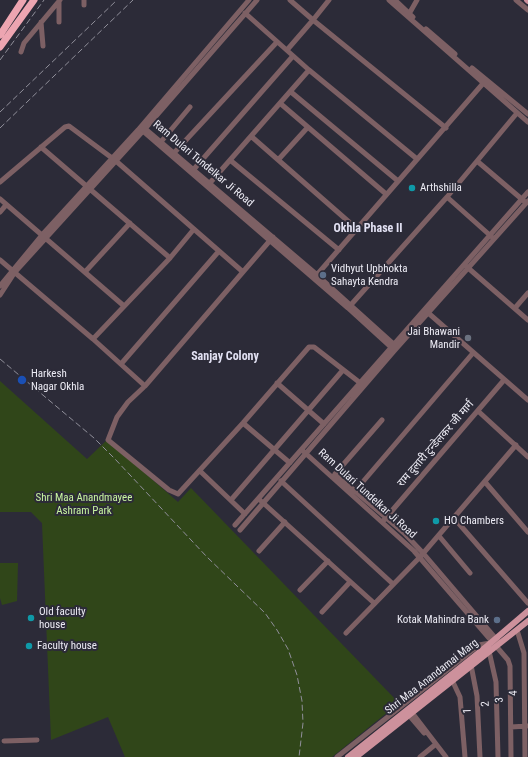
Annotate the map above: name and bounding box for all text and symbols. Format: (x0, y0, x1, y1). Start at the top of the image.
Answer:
street label: Ram Dulari Tundelkar Ji Road (150, 118, 256, 210)
place label: Arthshilla (420, 181, 462, 195)
marker: Arthshilla (407, 183, 417, 193)
district label: Okhla Phase II (333, 222, 403, 236)
place label: Vidhyut Upbhokta Sahayta Kendra (331, 262, 407, 288)
marker: Vidhyut Upbhokta Sahayta Kendra (318, 270, 328, 280)
place label: Jai Bhawani Mandir (408, 325, 460, 351)
marker: Jai Bhawani Mandir (463, 333, 473, 343)
district label: Sanjay Colony (191, 350, 259, 364)
place label: Harkesh Nagar Okhla (31, 367, 84, 393)
marker: Harkesh Nagar Okhla (16, 374, 28, 386)
street label: राम दुलारी टुन्डेलकर जी मार्ग (395, 398, 477, 490)
street label: Ram Dulari Tundelkar Ji Road (315, 447, 419, 541)
park label: Shri Maa Anandmayee Ashram Park (36, 491, 132, 517)
place label: HO Chambers (444, 514, 504, 528)
marker: HO Chambers (431, 516, 441, 526)
place label: Old faculty house (39, 605, 86, 631)
marker: Old faculty house (26, 613, 36, 623)
place label: Kotak Mahindra Bank (397, 613, 489, 627)
marker: Kotak Mahindra Bank (492, 615, 502, 625)
street label: Shri Maa Anandamai Marg (383, 637, 481, 717)
place label: Faculty house (37, 639, 97, 653)
marker: Faculty house (24, 641, 34, 651)
street label: 4 (507, 690, 521, 696)
street label: 3 (493, 697, 507, 703)
street label: 2 (479, 701, 493, 707)
street label: 1 (461, 708, 475, 714)

